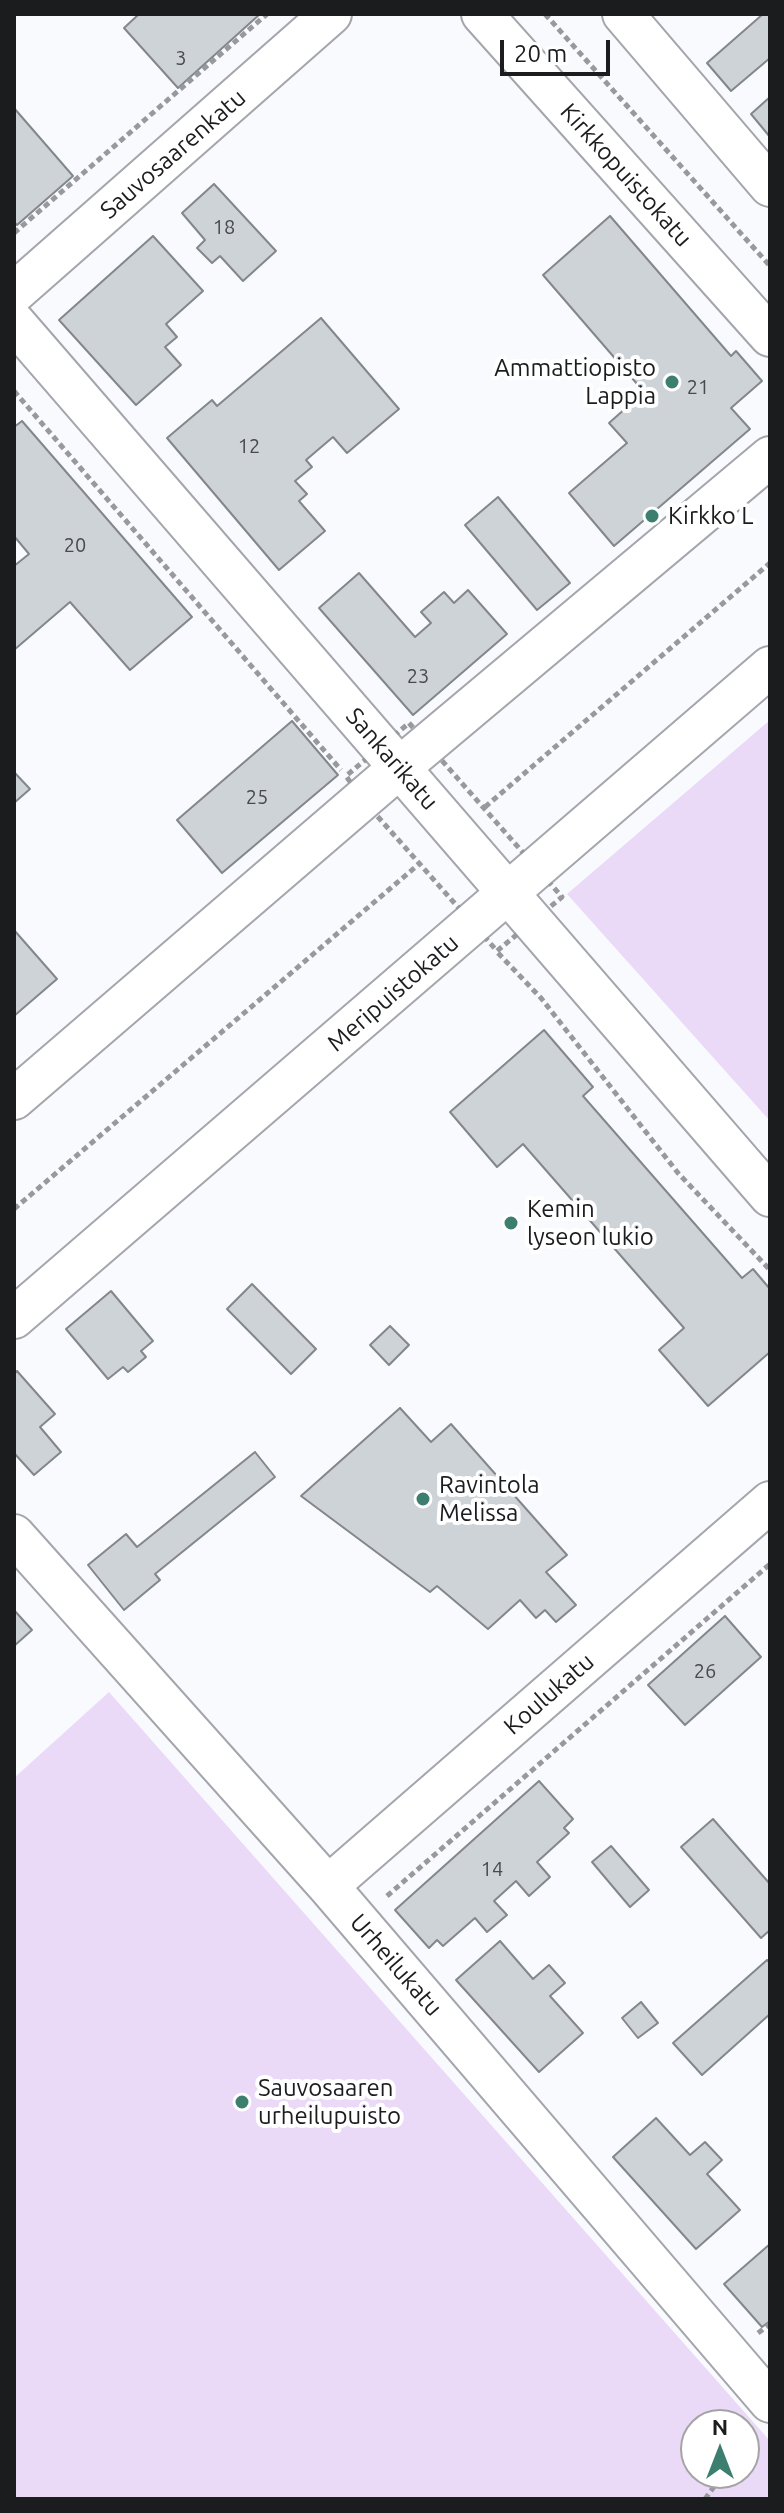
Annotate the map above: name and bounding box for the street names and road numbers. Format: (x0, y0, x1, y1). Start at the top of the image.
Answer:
street label: Sauvosaarenkatu (95, 83, 251, 225)
street label: Kirkkopuistokatu (554, 97, 698, 253)
street label: Sankarikatu (340, 702, 444, 816)
street label: Meripuistokatu (322, 928, 464, 1058)
street label: Koulukatu (498, 1647, 600, 1741)
street label: Urheilukatu (344, 1908, 448, 2022)

